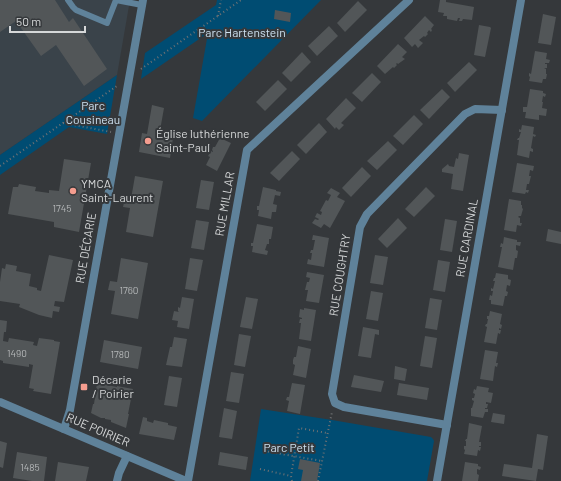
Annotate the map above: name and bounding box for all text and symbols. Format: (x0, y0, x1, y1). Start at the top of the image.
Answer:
scale bar (10, 8, 85, 34)
text: 50 m (16, 14, 41, 28)
park label: Parc Hartenstein (198, 25, 286, 39)
park label: Parc Cousineau (66, 98, 120, 126)
place label: Église luthérienne Saint-Paul (156, 126, 249, 154)
marker: Église luthérienne Saint-Paul (143, 136, 153, 146)
street label: RUE MILLAR (211, 170, 237, 237)
place label: YMCA Saint-Laurent (81, 176, 153, 204)
marker: YMCA Saint-Laurent (68, 186, 78, 196)
street label: RUE CARDINAL (452, 197, 480, 278)
house number: 1745 (53, 202, 71, 214)
street label: RUE DÉCARIE (72, 211, 98, 284)
street label: RUE COUGHTRY (326, 232, 352, 317)
house number: 1760 (119, 284, 139, 296)
house number: 1490 (7, 347, 27, 359)
house number: 1780 (110, 348, 130, 360)
place label: Décarie / Poirier (92, 372, 135, 400)
marker: Décarie / Poirier (79, 382, 89, 392)
street label: RUE POIRIER (65, 409, 132, 449)
park label: Parc Petit (263, 440, 315, 454)
house number: 1485 (20, 461, 40, 473)

